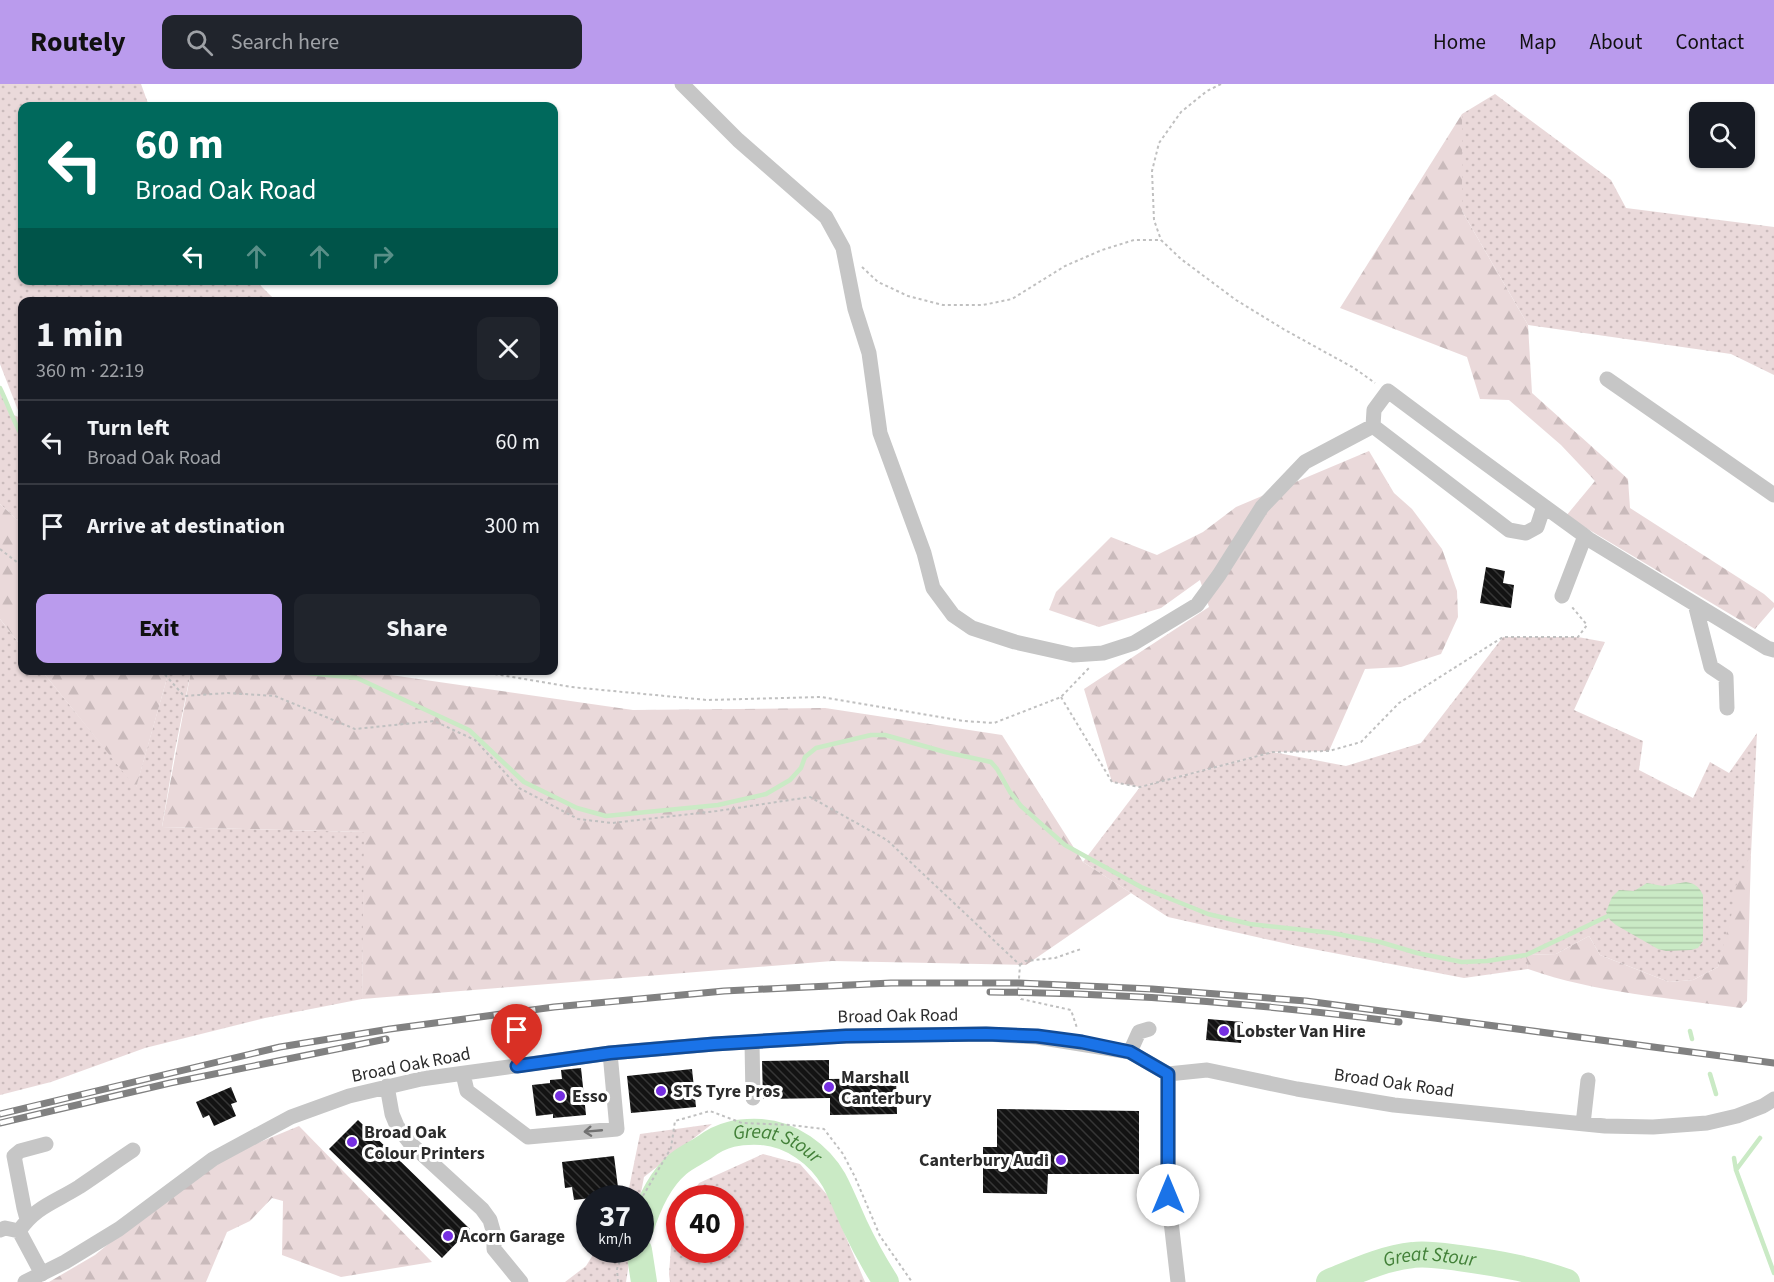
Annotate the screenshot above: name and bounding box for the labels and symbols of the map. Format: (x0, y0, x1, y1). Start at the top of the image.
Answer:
street label: Broad Oak Road (837, 1002, 959, 1030)
pin (491, 1004, 542, 1066)
place label: Lobster Van Hire (1236, 1019, 1366, 1044)
marker: Lobster Van Hire (1217, 1024, 1231, 1038)
street label: Broad Oak Road (349, 1041, 473, 1089)
street label: Broad Oak Road (1332, 1062, 1456, 1104)
place label: Marshall Canterbury (841, 1065, 932, 1111)
place label: STS Tyre Pros (673, 1079, 780, 1104)
marker: Marshall Canterbury (822, 1080, 836, 1094)
place label: Esso (572, 1084, 608, 1109)
marker: STS Tyre Pros (654, 1084, 668, 1098)
marker: Esso (553, 1089, 567, 1103)
water label: Great Stour (731, 1118, 829, 1171)
place label: Broad Oak Colour Printers (364, 1120, 485, 1166)
one-way arrow (584, 1126, 604, 1137)
marker: Broad Oak Colour Printers (345, 1135, 359, 1149)
place label: Canterbury Audi (919, 1148, 1049, 1173)
marker: Canterbury Audi (1054, 1153, 1068, 1167)
position arrow (1136, 1163, 1200, 1227)
speed limit sign: 40 (666, 1185, 744, 1263)
place label: Acorn Garage (459, 1224, 565, 1249)
marker: Acorn Garage (441, 1229, 455, 1243)
water label: Great Stour (1380, 1240, 1479, 1275)

